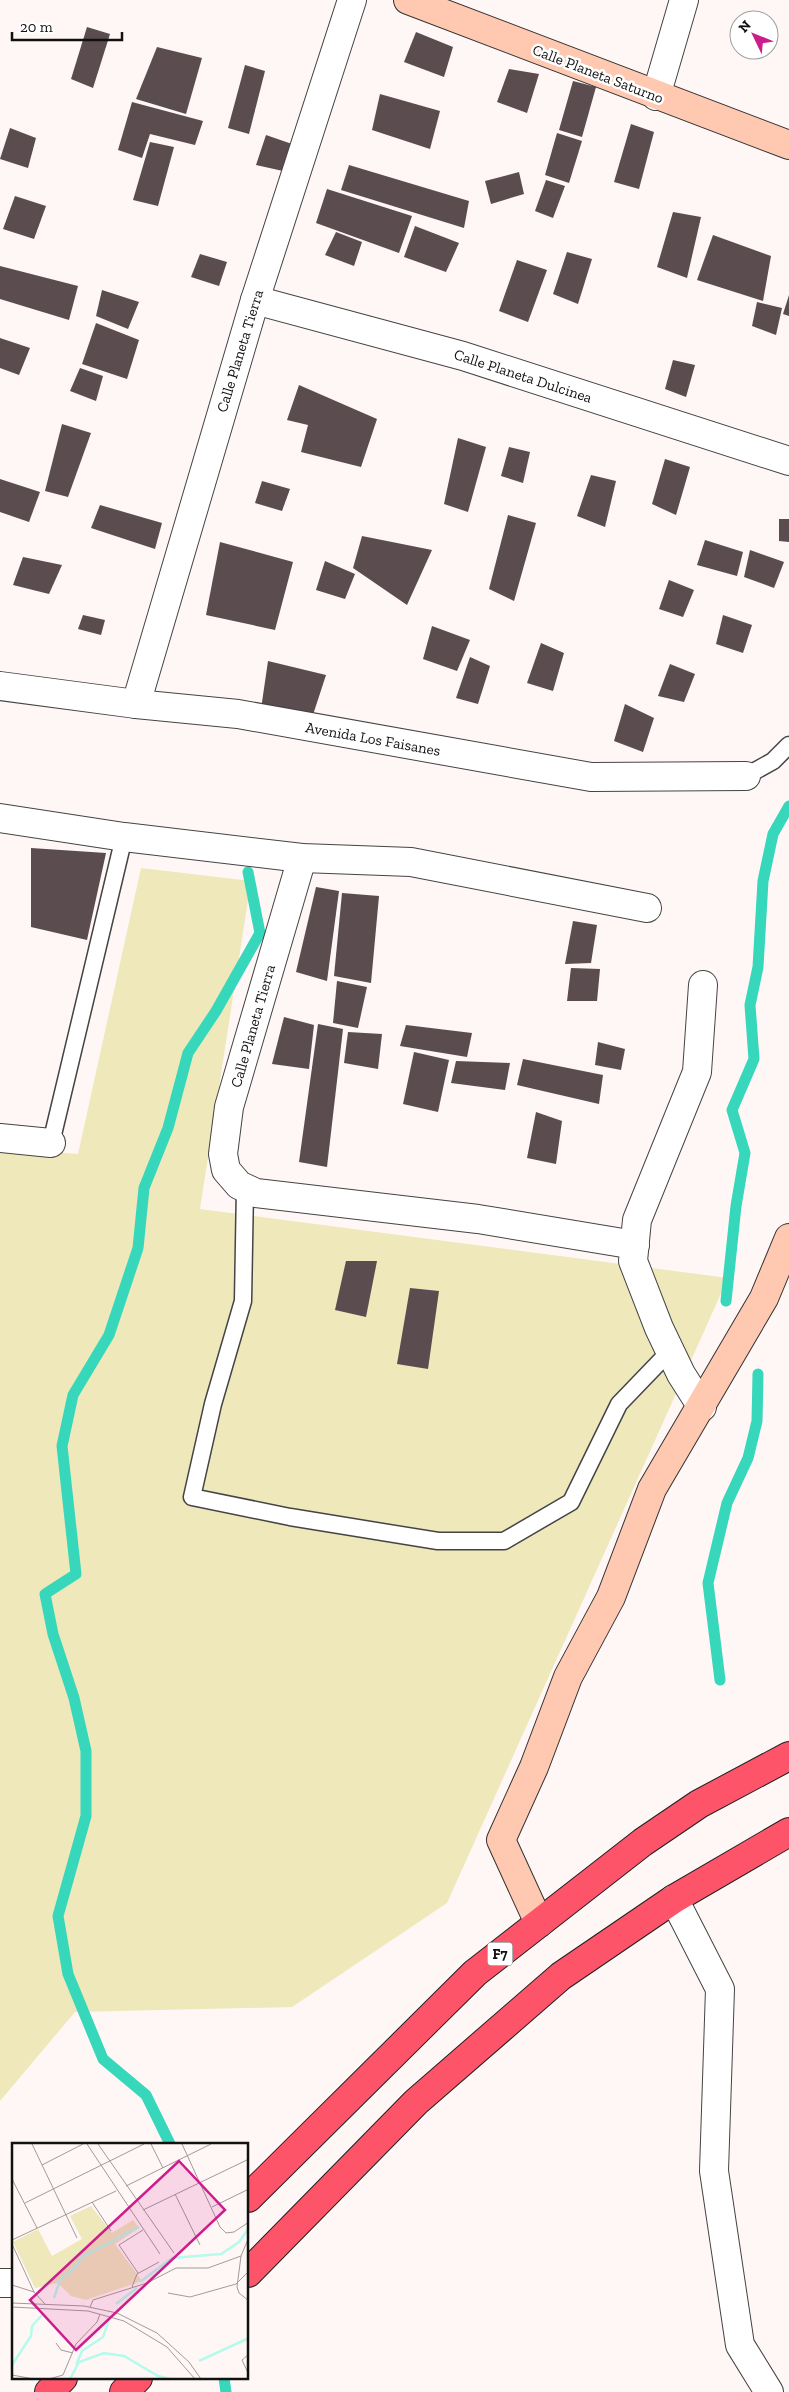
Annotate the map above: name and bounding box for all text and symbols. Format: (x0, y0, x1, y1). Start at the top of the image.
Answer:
scale bar (12, 10, 122, 42)
north arrow (729, 10, 779, 60)
text: N (735, 17, 755, 36)
text: 20 m (20, 18, 53, 36)
street label: Calle Planeta Saturno (530, 41, 666, 107)
street label: Calle Planeta Tierra (213, 288, 267, 414)
street label: Calle Planeta Dulcinea (452, 345, 594, 407)
street label: Avenida Los Faisanes (304, 718, 442, 760)
street label: Calle Planeta Tierra (227, 962, 279, 1090)
road number: F7 (488, 1942, 512, 1966)
inset map (12, 2143, 249, 2380)

